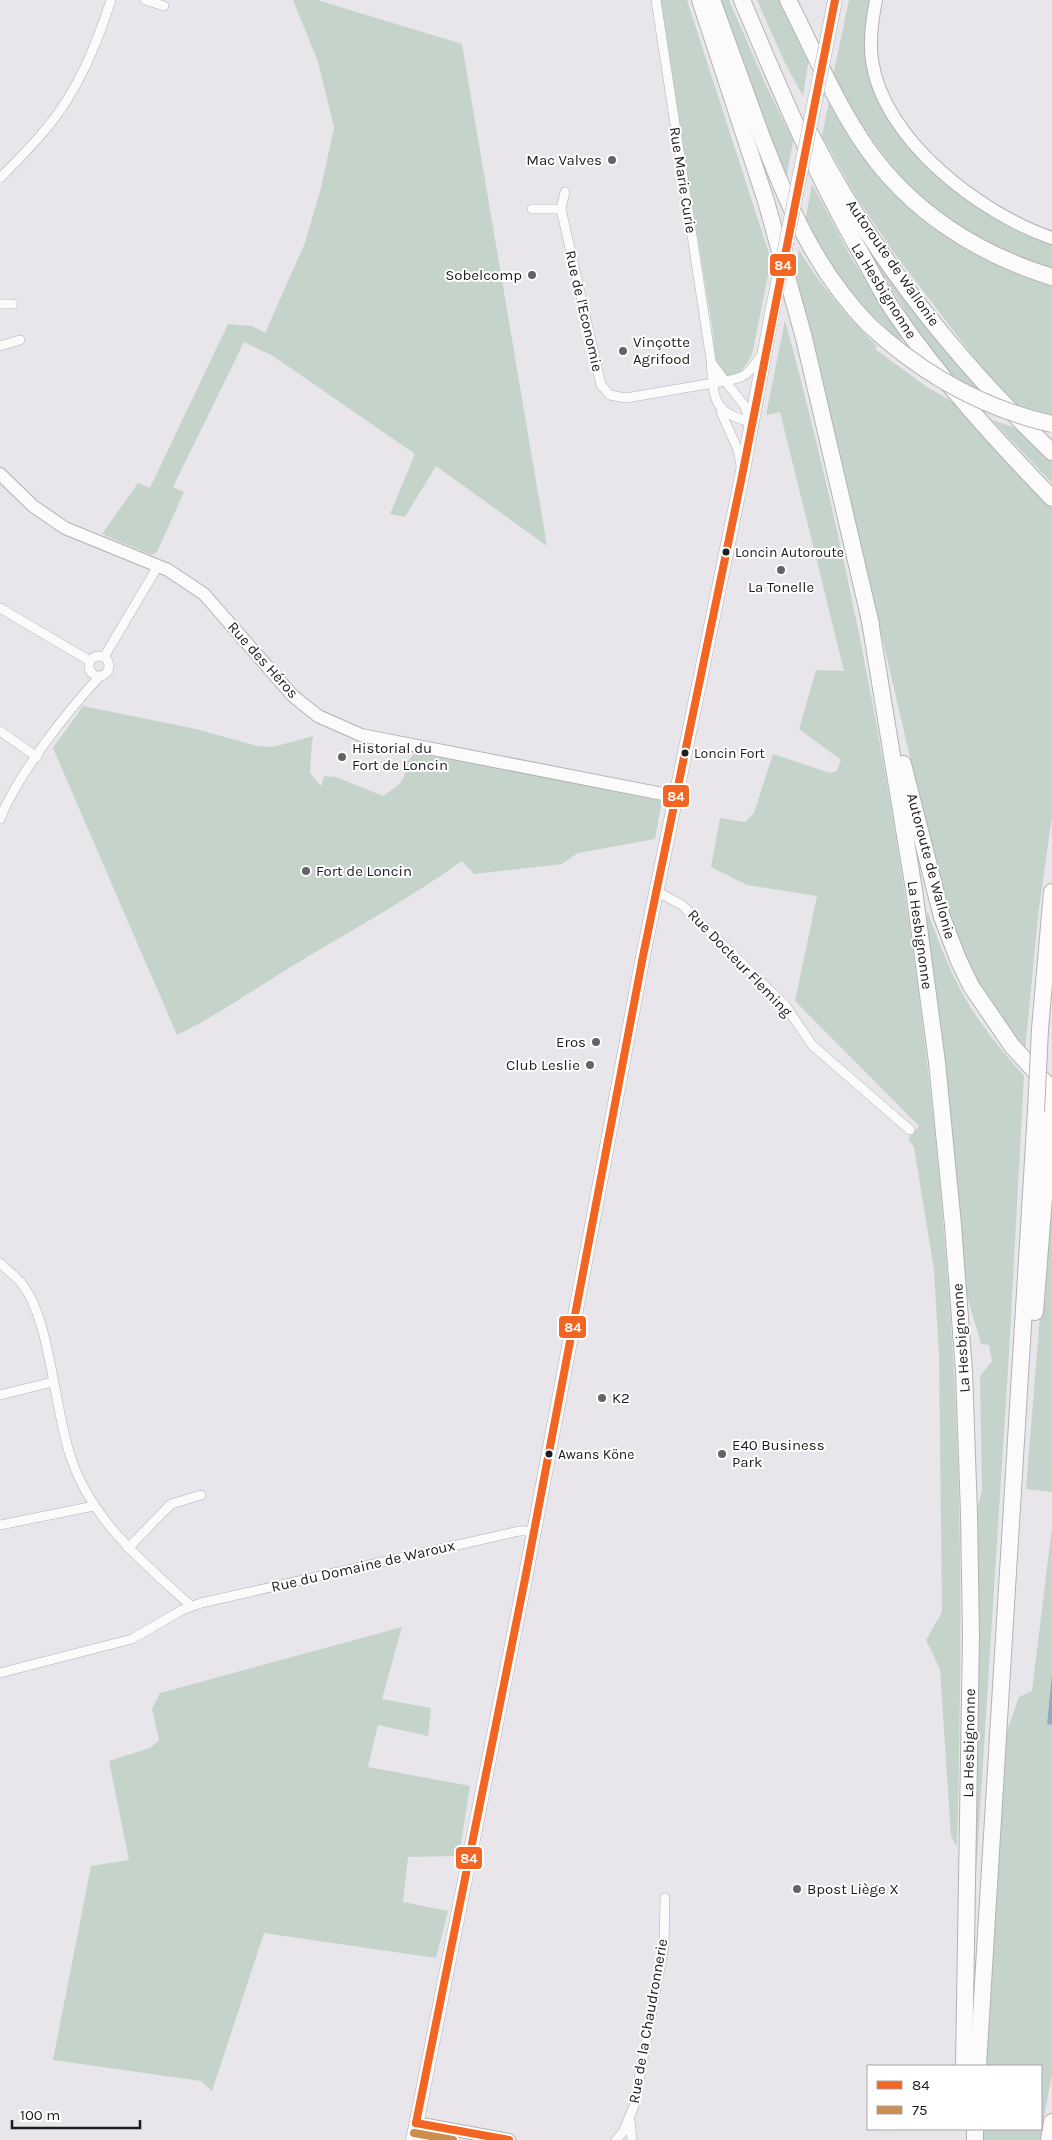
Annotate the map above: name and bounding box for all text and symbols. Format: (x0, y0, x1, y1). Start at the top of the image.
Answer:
street label: Rue Marie Curie (666, 125, 700, 235)
place label: Mac Valves (526, 151, 602, 169)
marker: Mac Valves (606, 154, 618, 166)
street label: Autoroute de Wallonie (843, 196, 943, 330)
street label: La Hesbignonne (847, 240, 921, 342)
street label: Rue de l'Economie (561, 249, 607, 373)
line badge: 84 (769, 253, 797, 277)
text: 84 (774, 257, 792, 274)
place label: Sobelcomp (445, 266, 522, 284)
marker: Sobelcomp (526, 269, 538, 281)
place label: Vinçotte Agrifood (633, 333, 690, 368)
marker: Vinçotte Agrifood (617, 345, 629, 357)
place label: Loncin Autoroute (735, 544, 844, 561)
marker: Loncin Autoroute (721, 547, 731, 557)
marker: La Tonelle (775, 564, 787, 576)
place label: La Tonelle (748, 578, 814, 596)
street label: Rue des Héros (224, 618, 302, 702)
place label: Historial du Fort de Loncin (352, 739, 448, 774)
place label: Loncin Fort (694, 745, 765, 762)
marker: Loncin Fort (680, 748, 690, 758)
marker: Historial du Fort de Loncin (336, 751, 348, 763)
line badge: 84 (662, 784, 690, 808)
text: 84 (667, 788, 685, 805)
street label: Autoroute de Wallonie (903, 791, 959, 941)
place label: Fort de Loncin (316, 862, 412, 880)
marker: Fort de Loncin (300, 865, 312, 877)
street label: La Hesbignonne (903, 880, 937, 990)
street label: Rue Docteur Fleming (684, 905, 796, 1021)
place label: Eros (556, 1033, 586, 1051)
marker: Eros (590, 1036, 602, 1048)
place label: Club Leslie (506, 1056, 580, 1074)
marker: Club Leslie (584, 1059, 596, 1071)
street label: La Hesbignonne (948, 1283, 974, 1393)
line badge: 84 (558, 1315, 587, 1339)
text: 84 (564, 1319, 582, 1336)
place label: K2 (612, 1389, 630, 1407)
marker: K2 (596, 1392, 608, 1404)
place label: E40 Business Park (732, 1436, 825, 1471)
place label: Awans Köne (558, 1446, 634, 1463)
marker: E40 Business Park (716, 1448, 728, 1460)
marker: Awans Köne (544, 1449, 554, 1459)
street label: Rue du Domaine de Waroux (269, 1536, 457, 1596)
street label: La Hesbignonne (959, 1688, 979, 1798)
line badge: 84 (455, 1846, 483, 1870)
text: 84 (460, 1850, 478, 1867)
place label: Bpost Liège X (807, 1880, 899, 1898)
marker: Bpost Liège X (791, 1883, 803, 1895)
street label: Rue de la Chaudronnerie (625, 1937, 671, 2105)
legend (867, 2065, 1042, 2130)
text: 84 (912, 2076, 930, 2094)
scale bar (12, 2098, 140, 2130)
text: 75 (912, 2101, 928, 2119)
text: 100 m (20, 2106, 60, 2124)

